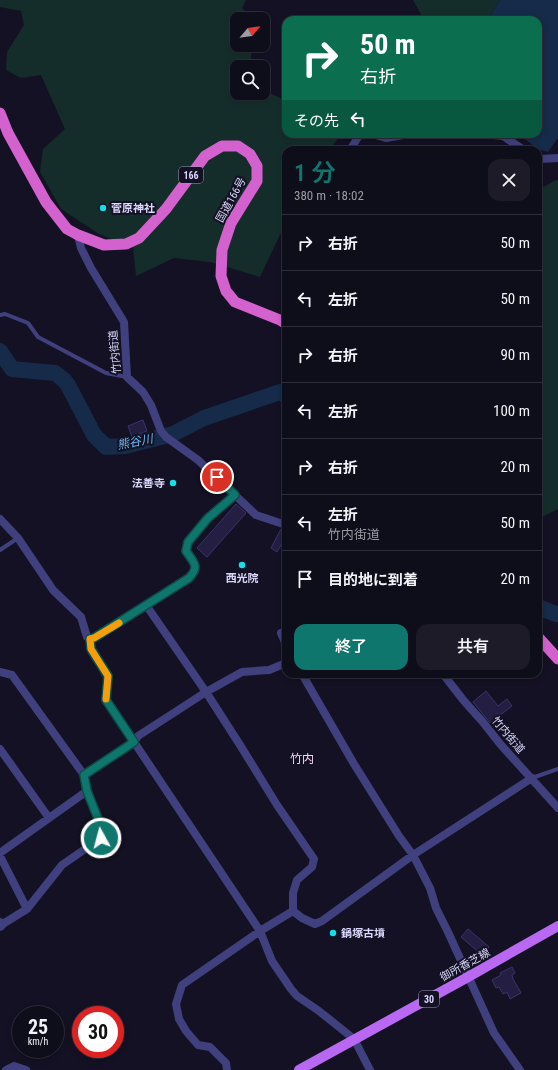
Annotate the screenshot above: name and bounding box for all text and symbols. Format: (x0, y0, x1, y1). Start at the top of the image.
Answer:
north arrow (230, 12, 270, 52)
map controls (230, 12, 270, 100)
text: 50 m (360, 28, 416, 61)
icon: right (294, 32, 346, 84)
button: search (230, 60, 270, 100)
text: 右折 (360, 66, 396, 87)
icon: left (347, 108, 369, 130)
text: その先 (294, 112, 339, 130)
text: 1 分 (294, 159, 336, 187)
button: close (488, 159, 530, 201)
road number: 166 (179, 167, 203, 183)
street label: 国道166号 (213, 175, 249, 225)
text: 380 m · 18:02 (294, 188, 364, 203)
place label: 菅原神社 (111, 202, 155, 215)
marker: 菅原神社 (98, 203, 108, 213)
icon: right (294, 232, 316, 254)
text: 50 m (500, 234, 530, 252)
text: 右折 (328, 235, 358, 253)
icon: left (294, 288, 316, 310)
text: 50 m (500, 290, 530, 308)
text: 左折 (328, 291, 358, 309)
street label: 竹内街道 (107, 330, 123, 374)
icon: right (294, 344, 316, 366)
text: 90 m (500, 346, 530, 364)
text: 右折 (328, 347, 358, 365)
icon: left (294, 400, 316, 422)
text: 100 m (493, 402, 530, 420)
text: 左折 (328, 403, 358, 421)
water label: 熊谷川 (116, 431, 156, 452)
icon: right (294, 456, 316, 478)
text: 20 m (500, 458, 530, 476)
text: 右折 (328, 459, 358, 477)
pin (200, 460, 234, 494)
icon: arrive (206, 466, 228, 488)
place label: 法善寺 (132, 477, 165, 490)
marker: 法善寺 (168, 478, 178, 488)
text: 左折 (328, 506, 358, 524)
icon: left (294, 512, 316, 534)
text: 50 m (500, 514, 530, 532)
text: 竹内街道 (328, 527, 380, 542)
marker: 西光院 (237, 560, 247, 570)
icon: arrive (294, 568, 316, 590)
text: 20 m (500, 570, 530, 588)
text: 目的地に到着 (328, 571, 418, 589)
place label: 西光院 (226, 572, 259, 585)
button: 終了 (294, 624, 408, 670)
button: 共有 (416, 624, 530, 670)
street label: 竹内街道 (489, 714, 527, 756)
district label: 竹内 (290, 752, 314, 766)
position arrow (80, 817, 122, 859)
place label: 鍋塚古墳 (341, 927, 385, 940)
marker: 鍋塚古墳 (328, 928, 338, 938)
street label: 御所香芝線 (437, 946, 492, 985)
road number: 30 (419, 991, 439, 1007)
speed limit sign: 30 (72, 1006, 124, 1058)
text: 25 (28, 1015, 48, 1039)
text: km/h (28, 1036, 48, 1047)

